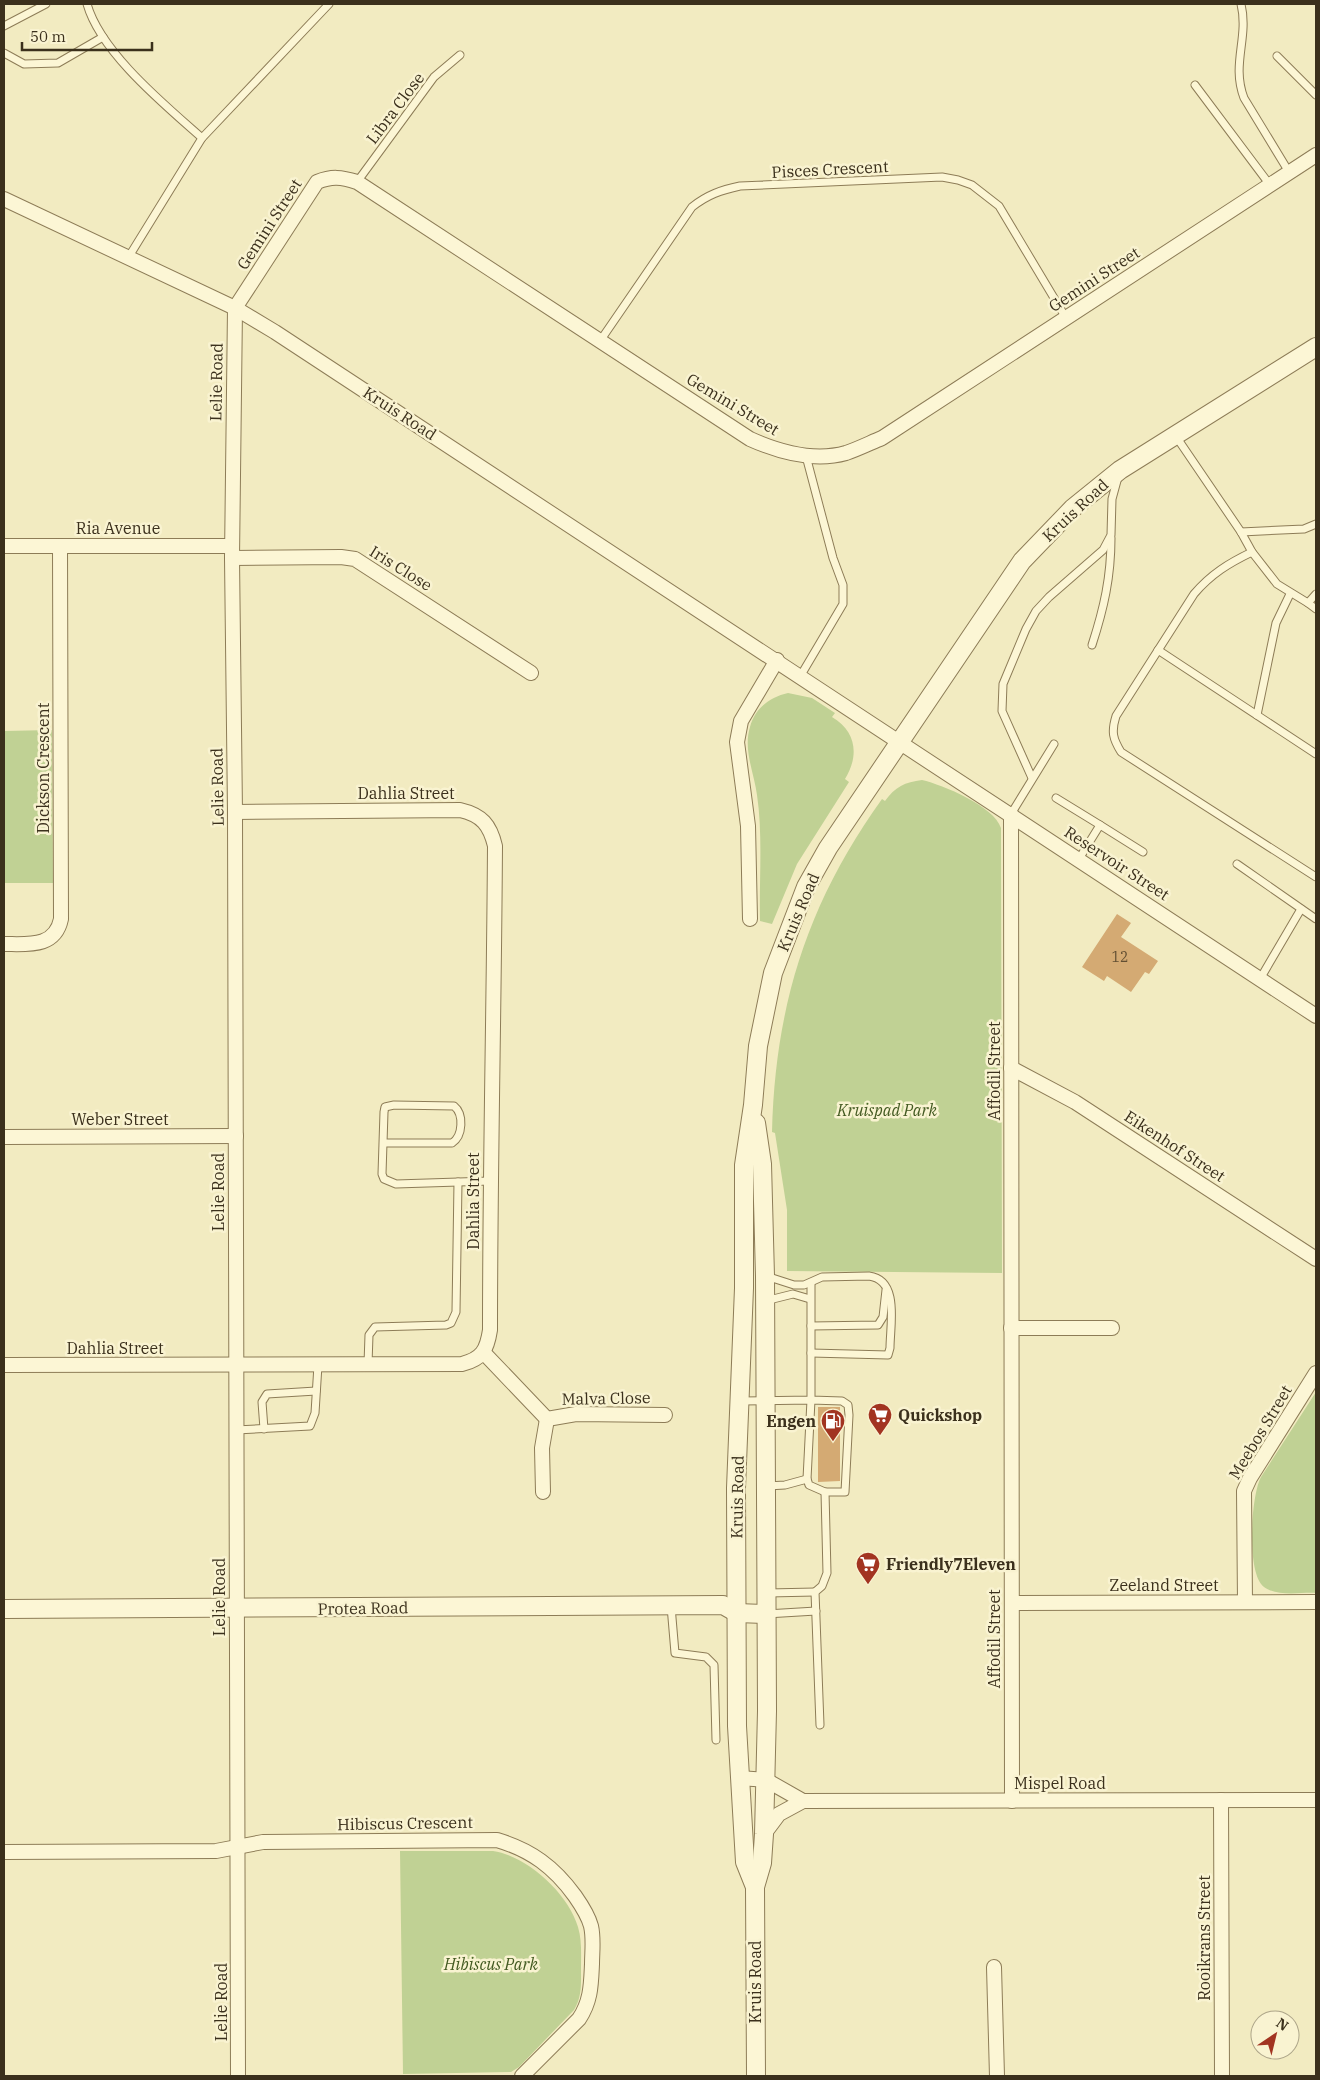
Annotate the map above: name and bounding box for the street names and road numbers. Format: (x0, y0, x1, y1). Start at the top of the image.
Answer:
street label: Libra Close (362, 68, 428, 148)
street label: Pisces Crescent (771, 156, 889, 182)
street label: Gemini Street (232, 175, 306, 273)
street label: Gemini Street (1045, 242, 1143, 316)
street label: Lelie Road (205, 342, 227, 421)
street label: Gemini Street (683, 369, 783, 440)
street label: Kruis Road (360, 382, 441, 444)
street label: Kruis Road (1038, 474, 1112, 546)
street label: Ria Avenue (76, 518, 160, 538)
street label: Iris Close (366, 541, 436, 595)
street label: Dickson Crescent (33, 702, 53, 833)
street label: Lelie Road (206, 747, 228, 826)
street label: Dahlia Street (357, 783, 455, 803)
street label: Reservoir Street (1061, 822, 1174, 905)
street label: Kruis Road (773, 870, 824, 954)
street label: Affodil Street (984, 1021, 1004, 1121)
street label: Eikenhof Street (1121, 1106, 1229, 1186)
street label: Weber Street (71, 1109, 169, 1129)
street label: Dahlia Street (463, 1152, 483, 1250)
street label: Lelie Road (208, 1153, 228, 1231)
street label: Dahlia Street (66, 1338, 164, 1358)
street label: Meebos Street (1224, 1381, 1296, 1483)
street label: Malva Close (561, 1387, 651, 1409)
street label: Kruis Road (726, 1455, 748, 1539)
street label: Lelie Road (209, 1558, 229, 1636)
street label: Zeeland Street (1109, 1575, 1219, 1595)
street label: Affodil Street (984, 1589, 1004, 1689)
street label: Protea Road (317, 1597, 409, 1619)
street label: Mispel Road (1014, 1773, 1106, 1793)
street label: Hibiscus Crescent (337, 1812, 473, 1834)
street label: Rooikrans Street (1194, 1875, 1214, 2001)
street label: Kruis Road (745, 1940, 765, 2024)
street label: Lelie Road (211, 1963, 231, 2041)

